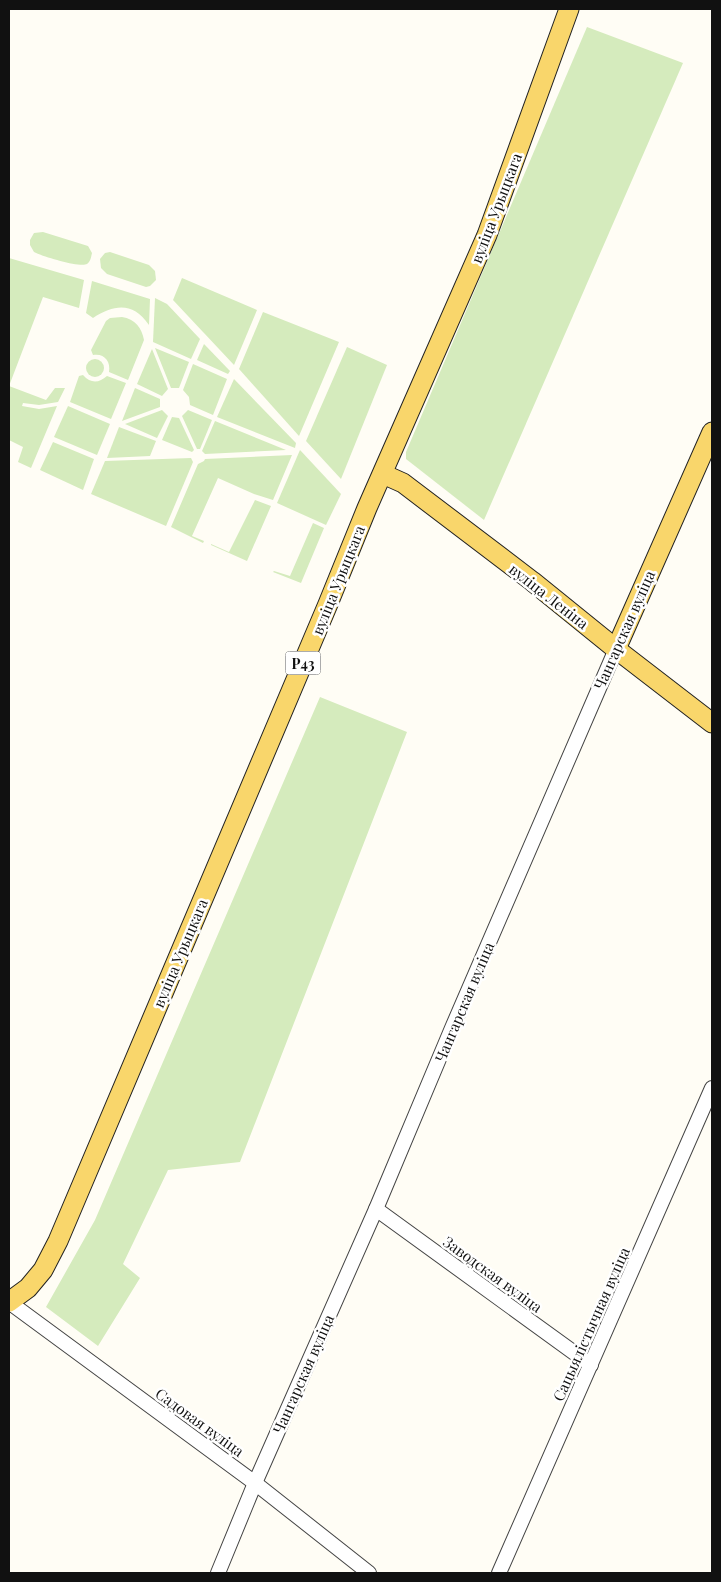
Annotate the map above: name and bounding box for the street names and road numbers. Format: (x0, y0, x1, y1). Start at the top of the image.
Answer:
street label: вуліца Урыцкага (466, 150, 526, 266)
street label: вуліца Урыцкага (307, 522, 369, 638)
street label: вуліца Леніна (505, 559, 593, 633)
street label: Чангарская вуліца (589, 567, 659, 693)
road number: Р43 (286, 651, 320, 674)
street label: вуліца Урыцкага (148, 895, 212, 1010)
street label: Чангарская вуліца (430, 938, 499, 1065)
street label: Заводская вуліца (439, 1231, 547, 1317)
street label: Сацыялістычная вуліца (548, 1243, 634, 1404)
street label: Чангарская вуліца (268, 1311, 338, 1437)
street label: Садовая вуліца (152, 1383, 249, 1461)

